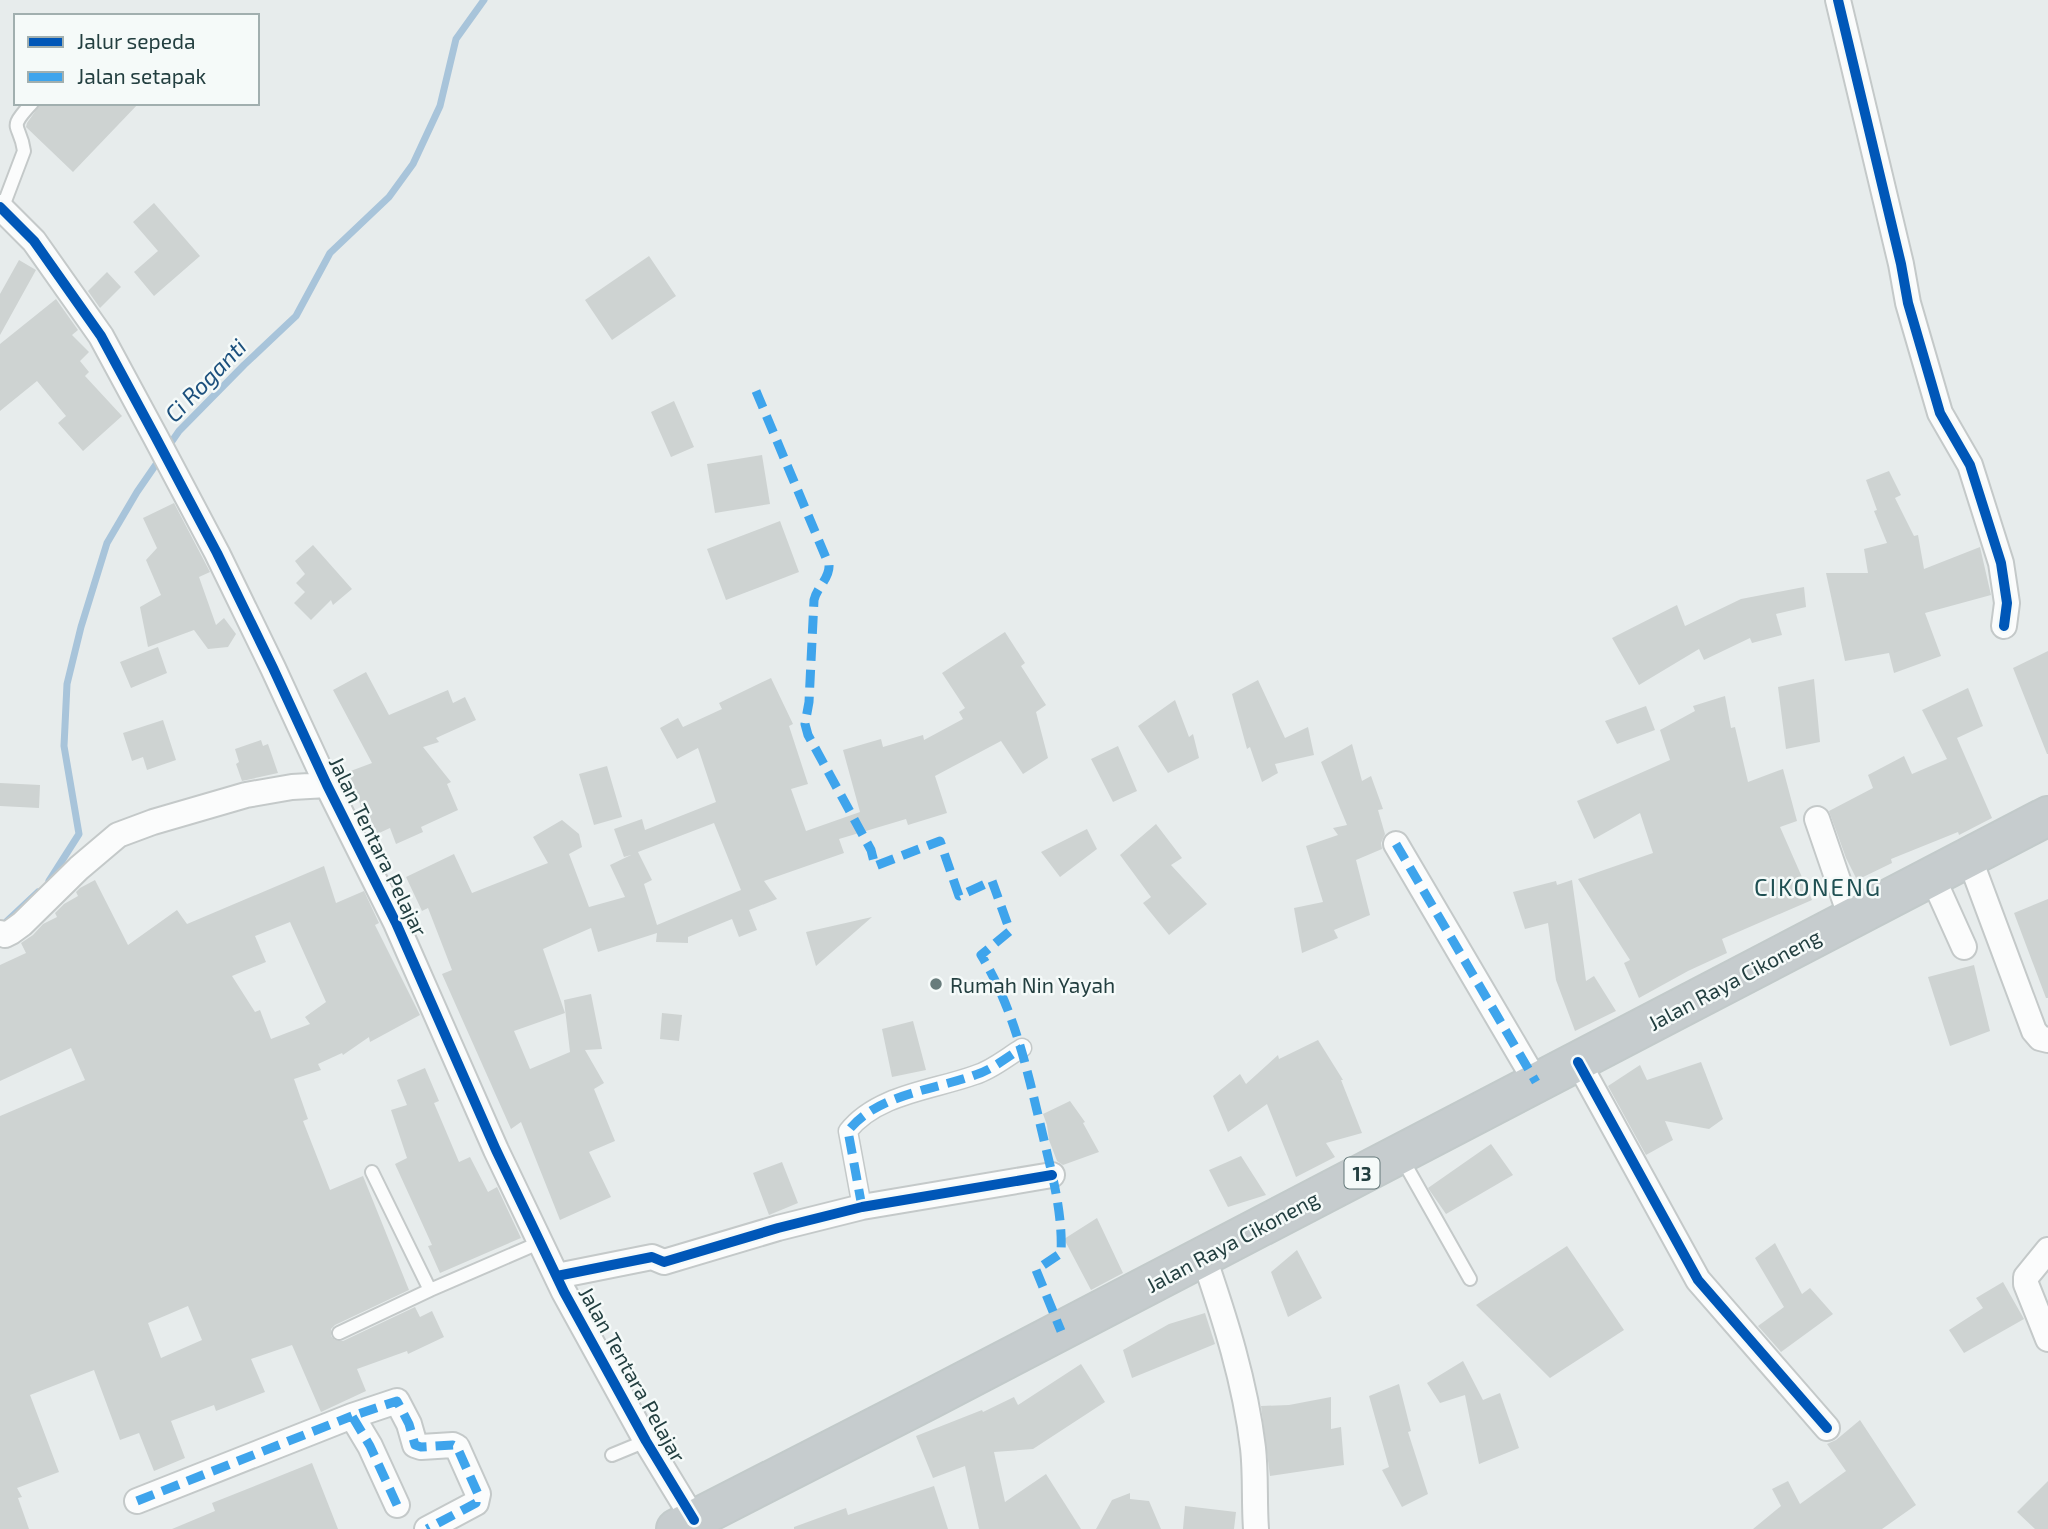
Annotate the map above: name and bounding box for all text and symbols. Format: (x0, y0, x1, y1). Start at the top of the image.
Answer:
legend (14, 14, 259, 105)
text: Jalur sepeda (77, 28, 196, 53)
text: Jalan setapak (77, 63, 207, 88)
water label: Ci Roganti (158, 332, 252, 427)
street label: Jalan Tentara Pelajar (324, 752, 434, 941)
district label: CIKONENG (1754, 872, 1882, 901)
street label: Jalan Raya Cikoneng (1643, 923, 1825, 1035)
place label: Rumah Nin Yayah (950, 972, 1115, 997)
marker: Rumah Nin Yayah (928, 976, 944, 992)
road number: 13 (1344, 1158, 1380, 1189)
street label: Jalan Raya Cikoneng (1141, 1185, 1323, 1297)
street label: Jalan Tentara Pelajar (573, 1282, 692, 1467)

